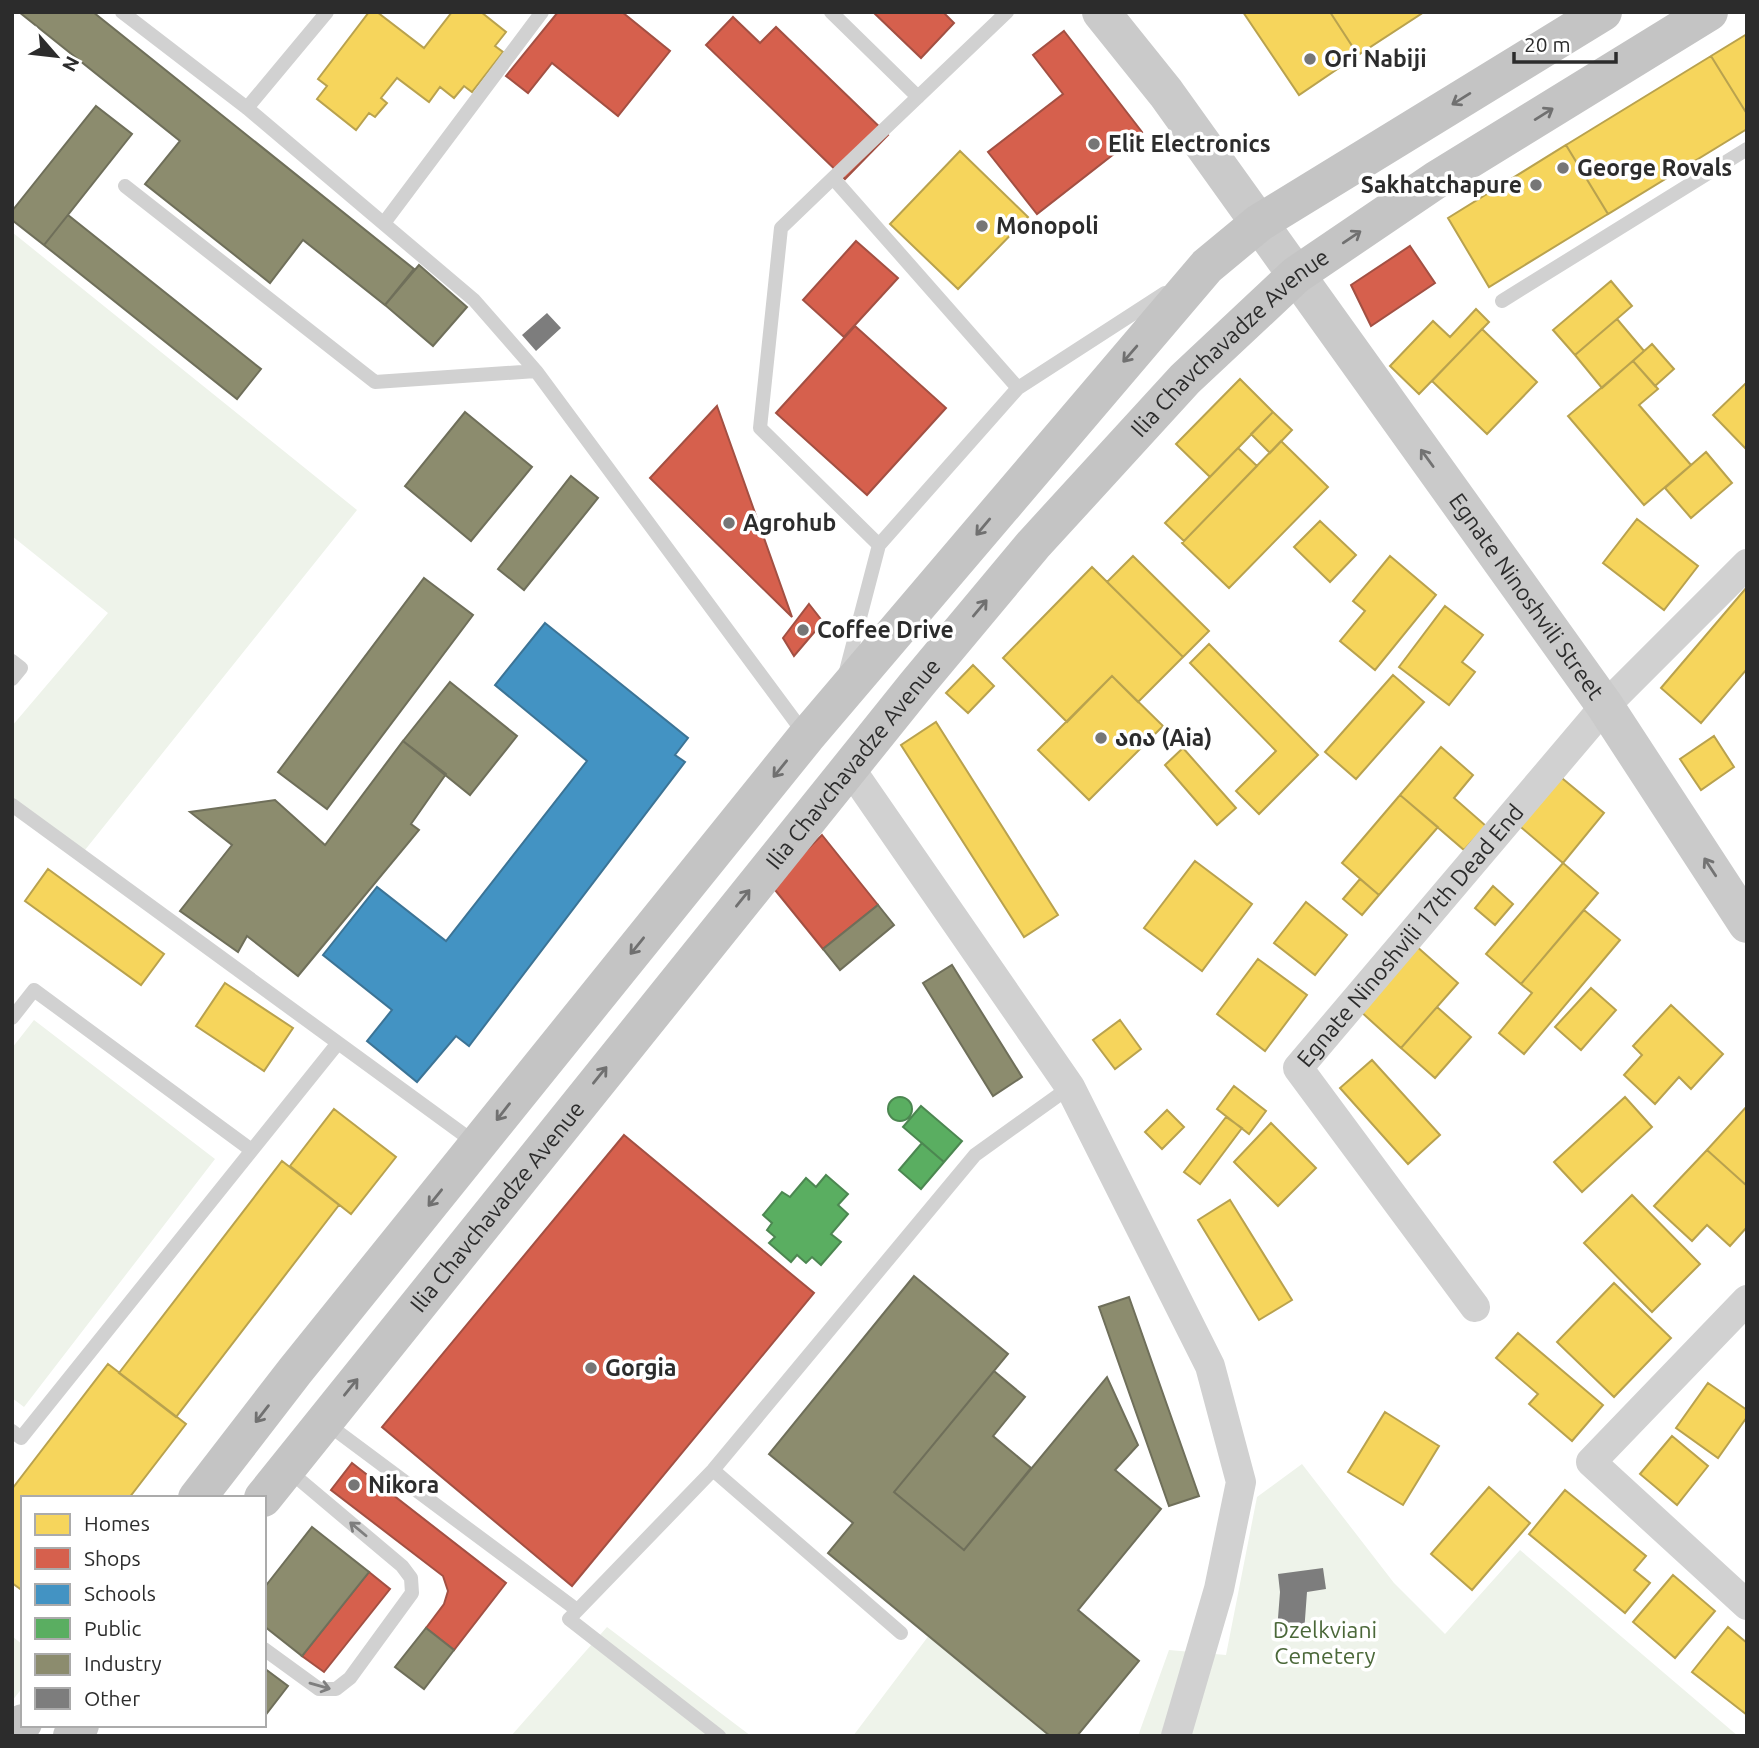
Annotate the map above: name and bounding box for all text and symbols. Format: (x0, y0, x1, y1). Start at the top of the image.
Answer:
north arrow (21, 21, 91, 91)
scale bar (1514, 21, 1616, 65)
text: 20 m (1524, 32, 1571, 56)
place label: Ori Nabiji (1324, 46, 1427, 71)
marker: Ori Nabiji (1302, 51, 1318, 67)
text: N (58, 53, 84, 75)
one-way arrow (1452, 92, 1472, 106)
one-way arrow (1533, 107, 1553, 121)
place label: Elit Electronics (1108, 131, 1271, 156)
marker: Elit Electronics (1086, 136, 1102, 152)
place label: George Rovals (1577, 155, 1732, 180)
marker: George Rovals (1555, 160, 1571, 176)
place label: Sakhatchapure (1361, 172, 1522, 197)
marker: Sakhatchapure (1528, 177, 1544, 193)
place label: Monopoli (996, 213, 1099, 238)
marker: Monopoli (974, 218, 990, 234)
one-way arrow (1342, 230, 1362, 244)
street label: Ilia Chavchavadze Avenue (1126, 243, 1333, 442)
one-way arrow (1122, 344, 1138, 362)
one-way arrow (1420, 449, 1434, 468)
street label: Egnate Ninoshvili Street (1445, 488, 1609, 704)
place label: Agrohub (743, 510, 836, 535)
marker: Agrohub (721, 515, 737, 531)
one-way arrow (975, 518, 991, 536)
one-way arrow (972, 600, 988, 618)
place label: Coffee Drive (817, 617, 954, 642)
marker: Coffee Drive (795, 622, 811, 638)
street label: Ilia Chavchavadze Avenue (761, 653, 945, 874)
place label: აია (Aia) (1115, 725, 1212, 751)
marker: აია (Aia) (1093, 730, 1109, 746)
one-way arrow (772, 760, 787, 778)
street label: Egnate Ninoshvili 17th Dead End (1292, 799, 1528, 1071)
one-way arrow (1702, 858, 1717, 877)
one-way arrow (735, 890, 751, 908)
one-way arrow (629, 937, 644, 955)
one-way arrow (592, 1066, 607, 1085)
street label: Ilia Chavchavadze Avenue (405, 1096, 589, 1316)
one-way arrow (496, 1103, 511, 1121)
one-way arrow (427, 1188, 442, 1207)
place label: Gorgia (605, 1355, 676, 1380)
marker: Gorgia (583, 1360, 599, 1376)
one-way arrow (343, 1378, 358, 1396)
one-way arrow (255, 1404, 270, 1423)
place label: Nikora (368, 1472, 439, 1497)
marker: Nikora (346, 1477, 362, 1493)
legend (21, 1496, 266, 1727)
text: Homes (84, 1511, 150, 1535)
one-way arrow (349, 1521, 367, 1537)
text: Shops (84, 1546, 141, 1570)
text: Schools (84, 1581, 156, 1605)
text: Public (84, 1616, 141, 1640)
park label: Dzelkviani Cemetery (1273, 1617, 1377, 1668)
text: Industry (84, 1651, 162, 1675)
one-way arrow (309, 1680, 331, 1693)
text: Other (84, 1686, 140, 1710)

